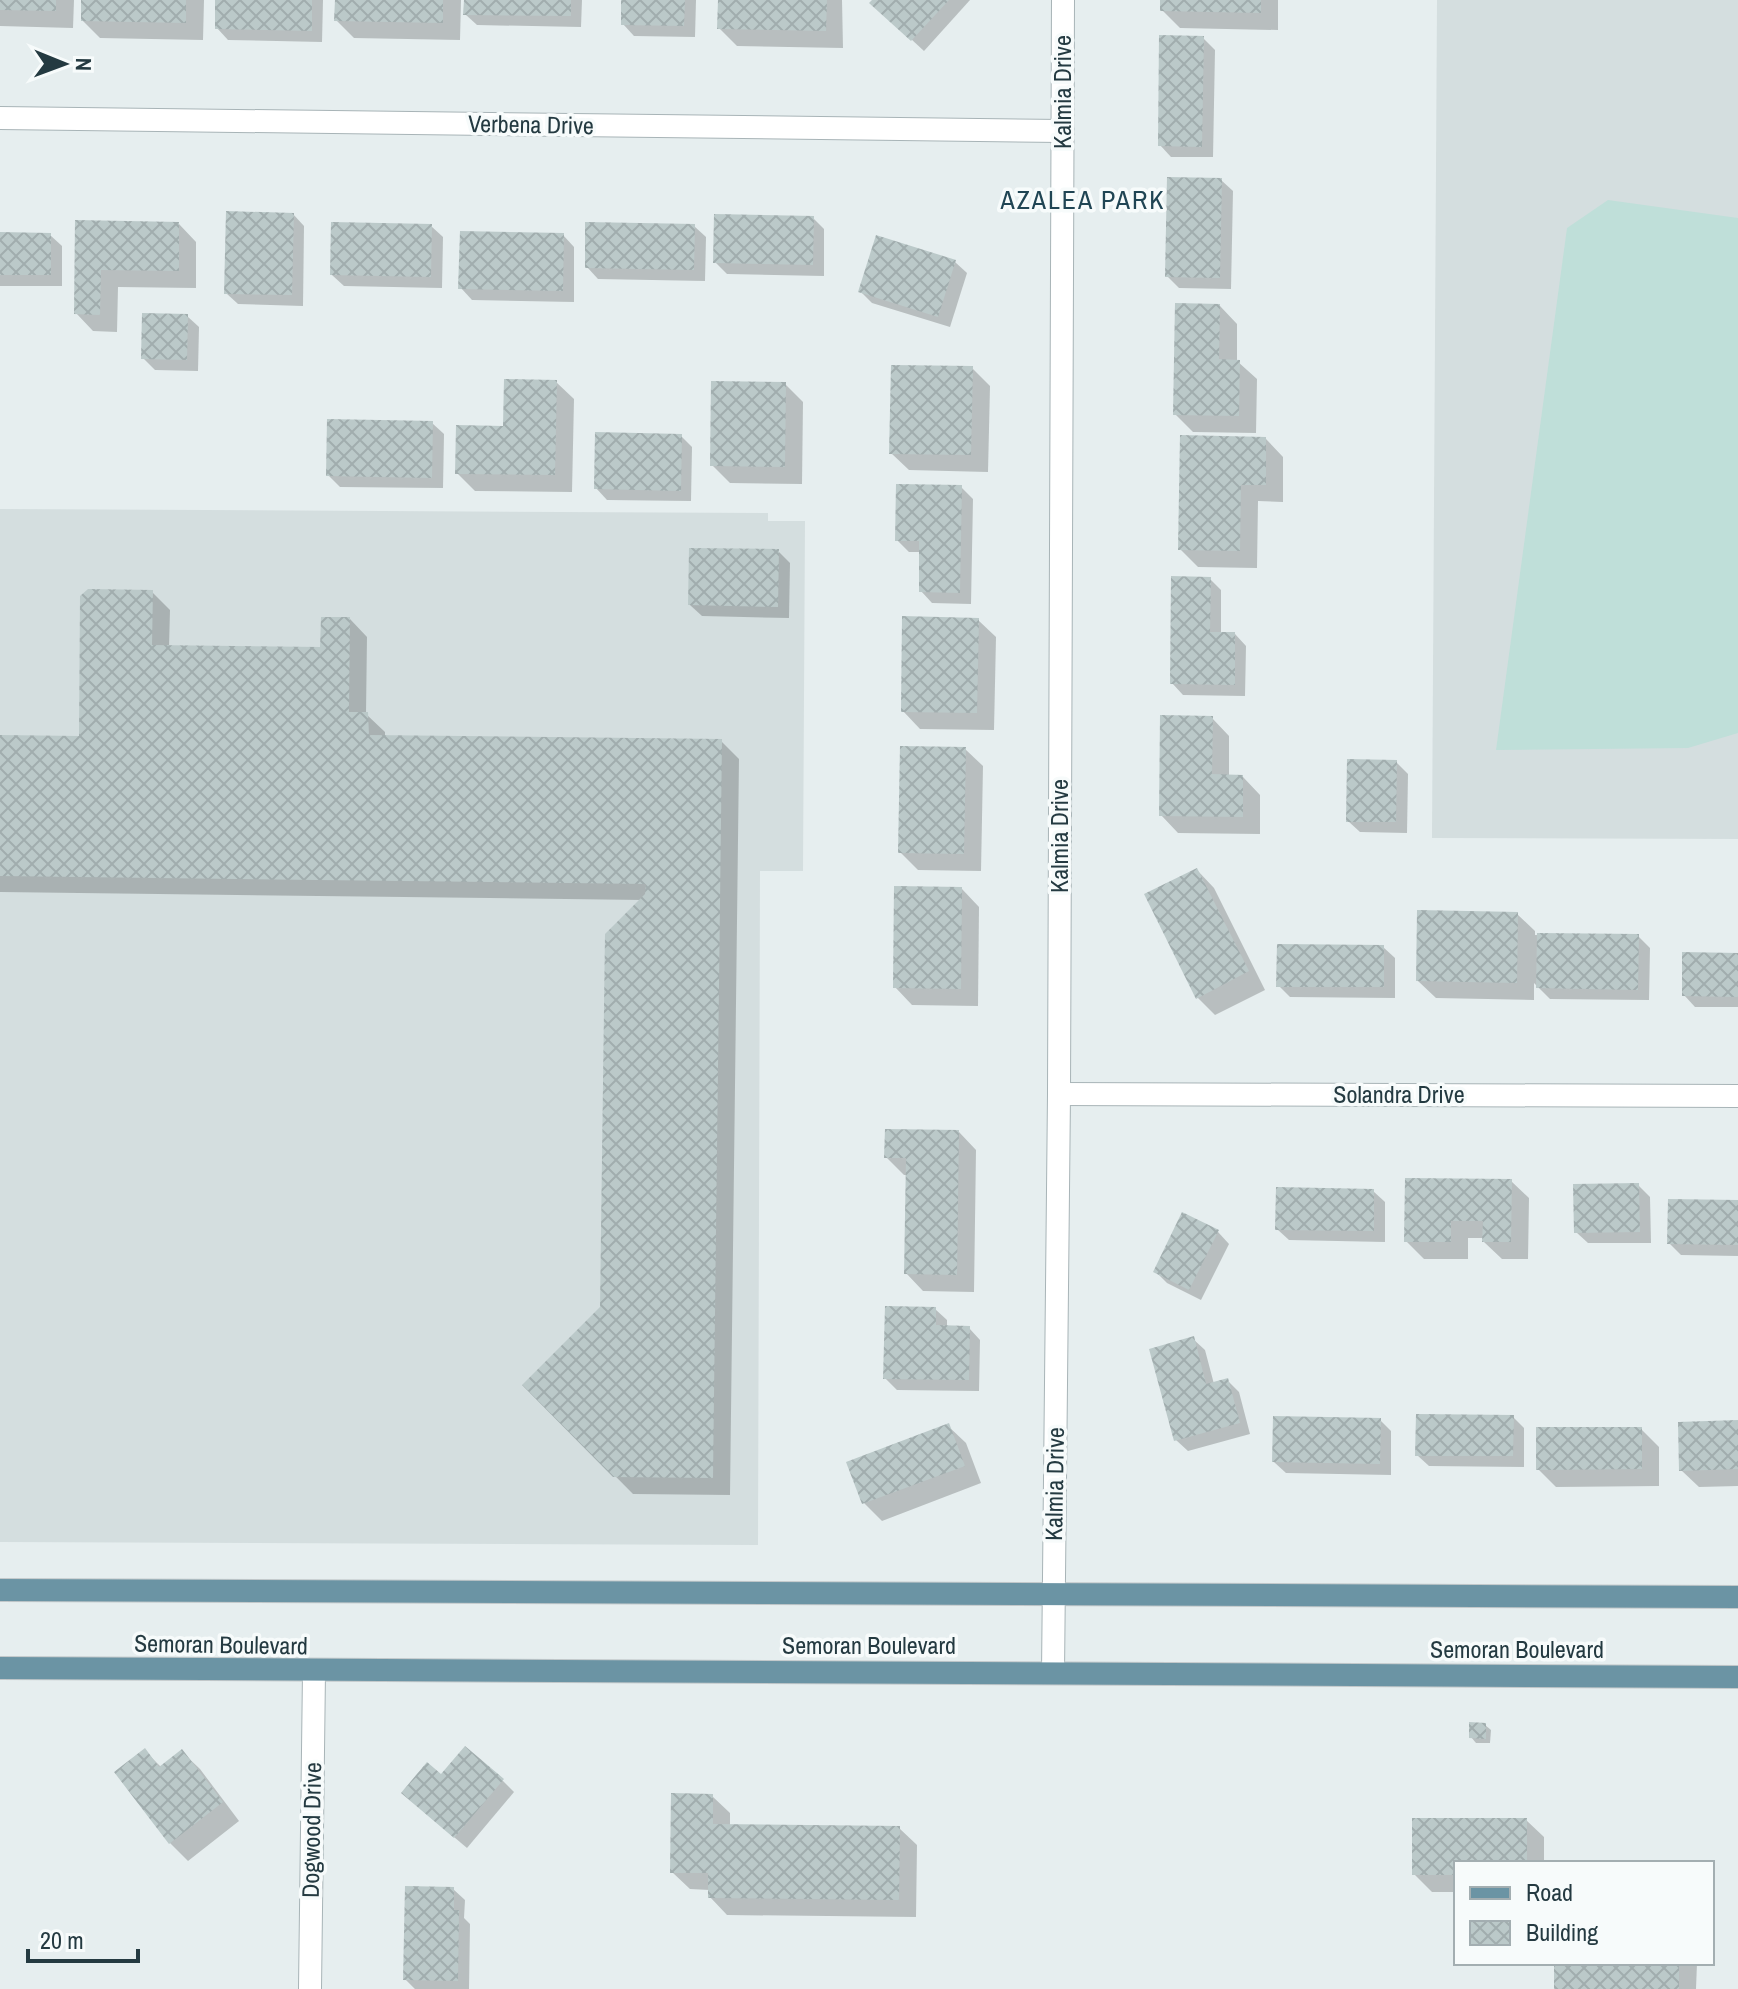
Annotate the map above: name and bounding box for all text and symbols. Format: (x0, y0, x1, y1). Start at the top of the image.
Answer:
north arrow (24, 24, 104, 104)
street label: Kalmia Drive (1046, 35, 1078, 149)
text: N (69, 58, 99, 71)
street label: Verbena Drive (468, 107, 594, 141)
district label: AZALEA PARK (999, 182, 1166, 217)
street label: Kalmia Drive (1043, 779, 1075, 893)
street label: Solandra Drive (1333, 1078, 1465, 1110)
street label: Kalmia Drive (1037, 1427, 1071, 1541)
street label: Semoran Boulevard (134, 1626, 308, 1662)
street label: Semoran Boulevard (782, 1629, 956, 1661)
street label: Semoran Boulevard (1430, 1633, 1604, 1665)
street label: Dogwood Drive (294, 1762, 328, 1898)
legend (1454, 1861, 1714, 1965)
text: Road (1526, 1876, 1573, 1908)
scale bar (28, 1913, 138, 1963)
text: Building (1526, 1916, 1598, 1948)
text: 20 m (40, 1924, 84, 1956)

